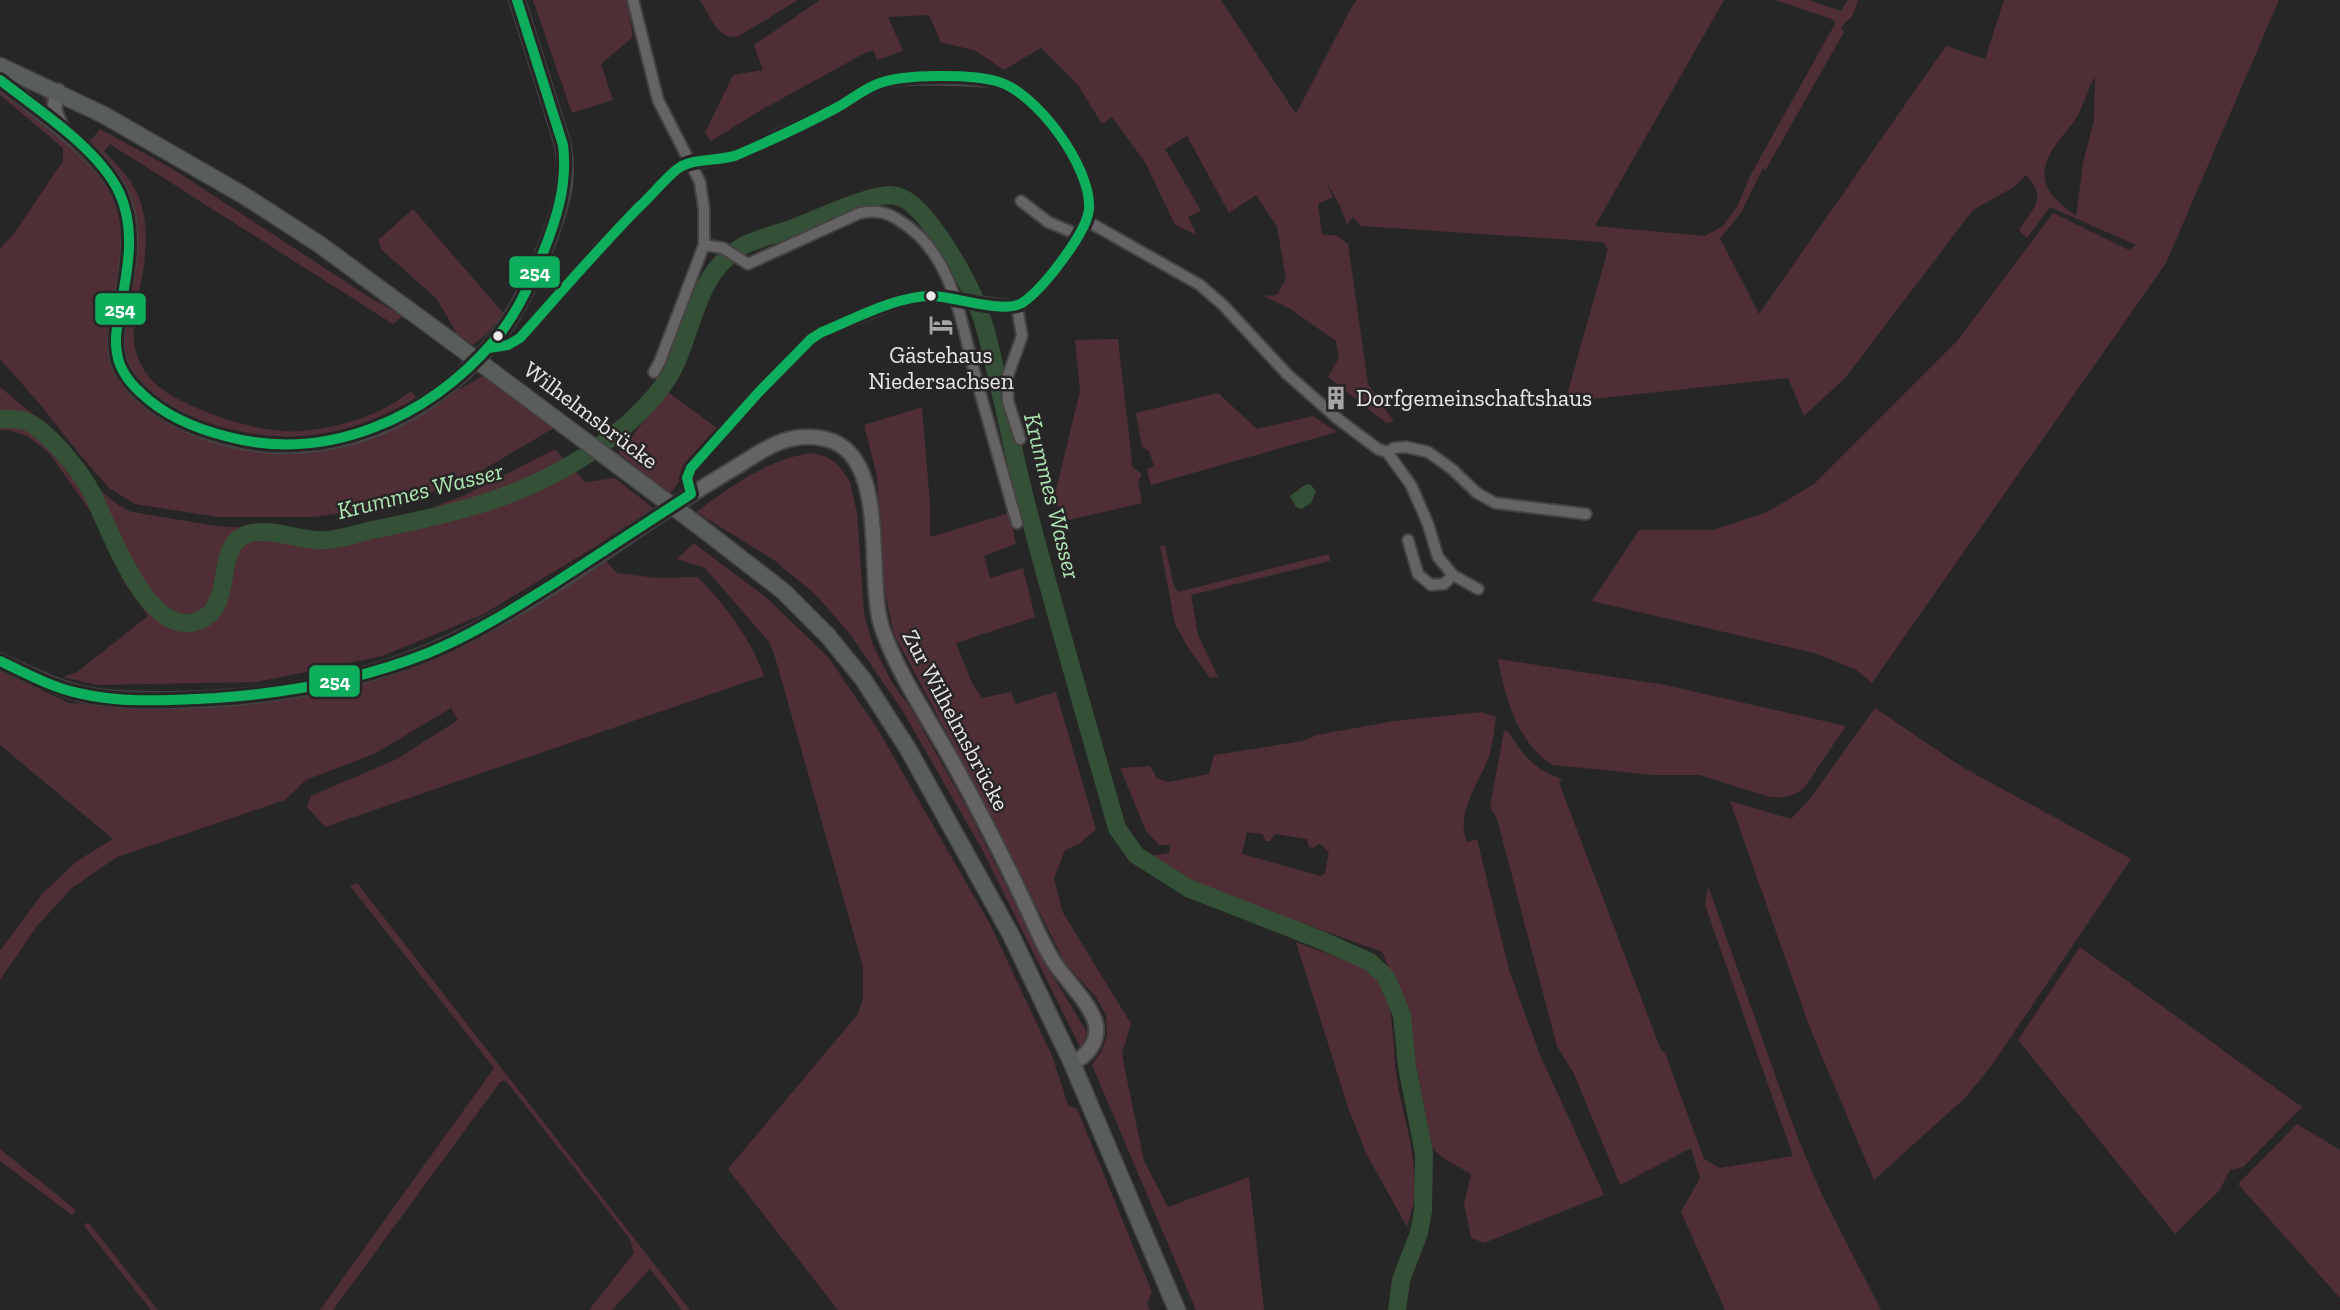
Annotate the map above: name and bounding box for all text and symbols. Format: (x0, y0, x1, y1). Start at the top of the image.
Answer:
line badge: 254 (508, 255, 561, 289)
text: 254 (520, 261, 551, 284)
unlabelled marker (924, 289, 938, 303)
line badge: 254 (94, 292, 147, 326)
text: 254 (105, 298, 136, 321)
hotel icon: Gästehaus Niedersachsen (927, 311, 955, 339)
unlabelled marker (491, 329, 505, 343)
place label: Gästehaus Niedersachsen (868, 341, 1014, 395)
street label: Wilhelmsbrücke (518, 355, 664, 475)
building icon: Dorfgemeinschaftshaus (1322, 384, 1350, 412)
place label: Dorfgemeinschaftshaus (1356, 384, 1592, 412)
water label: Krummes Wasser (1018, 410, 1087, 583)
water label: Krummes Wasser (334, 456, 507, 525)
street label: Zur Wilhelmsbrücke (896, 625, 1016, 815)
line badge: 254 (308, 664, 361, 698)
text: 254 (320, 670, 351, 693)

